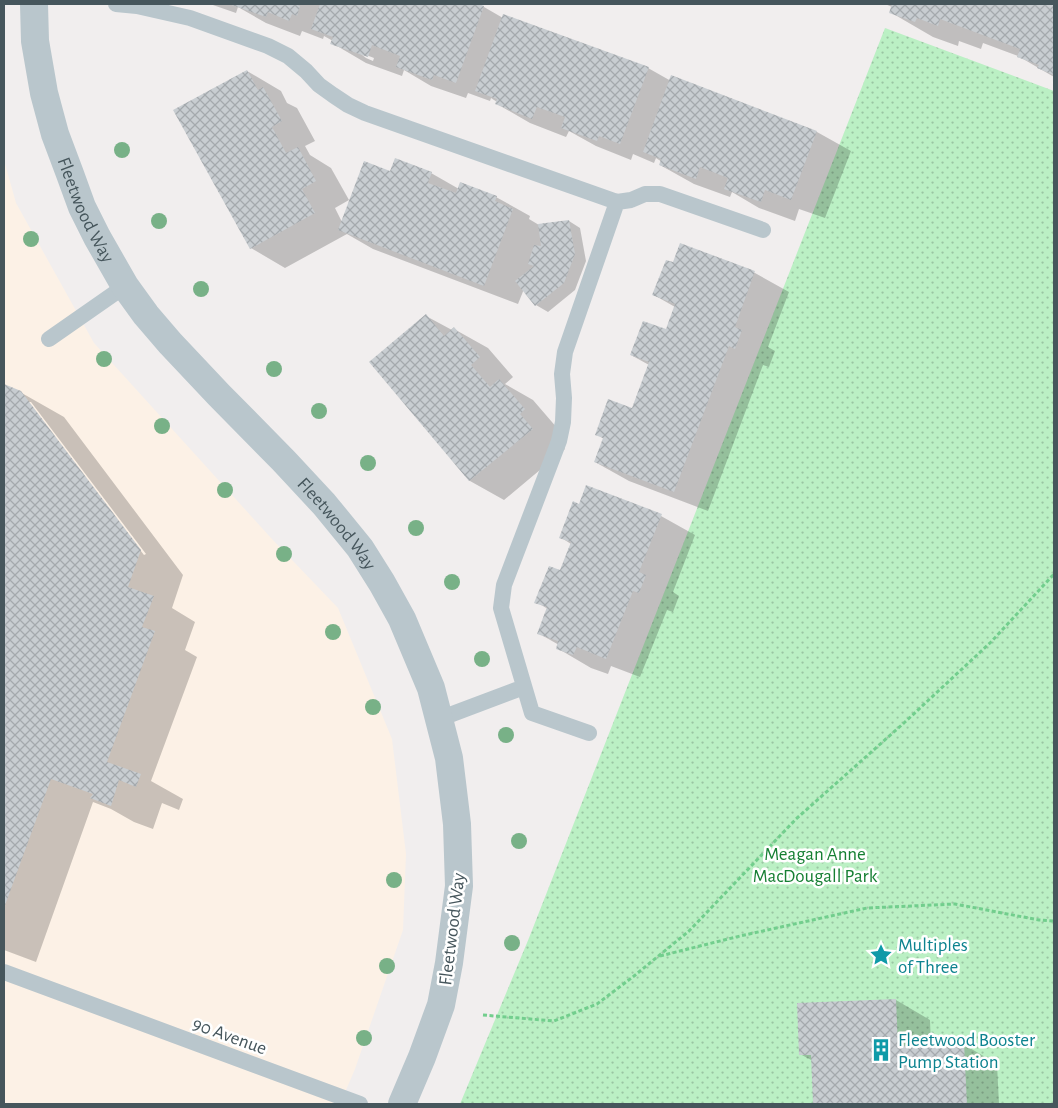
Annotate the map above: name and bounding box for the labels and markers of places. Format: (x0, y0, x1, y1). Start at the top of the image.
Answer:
place label: Multiples of Three (898, 936, 968, 977)
place icon: Multiples of Three (868, 942, 894, 968)
place label: Fleetwood Booster Pump Station (898, 1031, 1035, 1072)
building icon: Fleetwood Booster Pump Station (868, 1037, 894, 1063)

